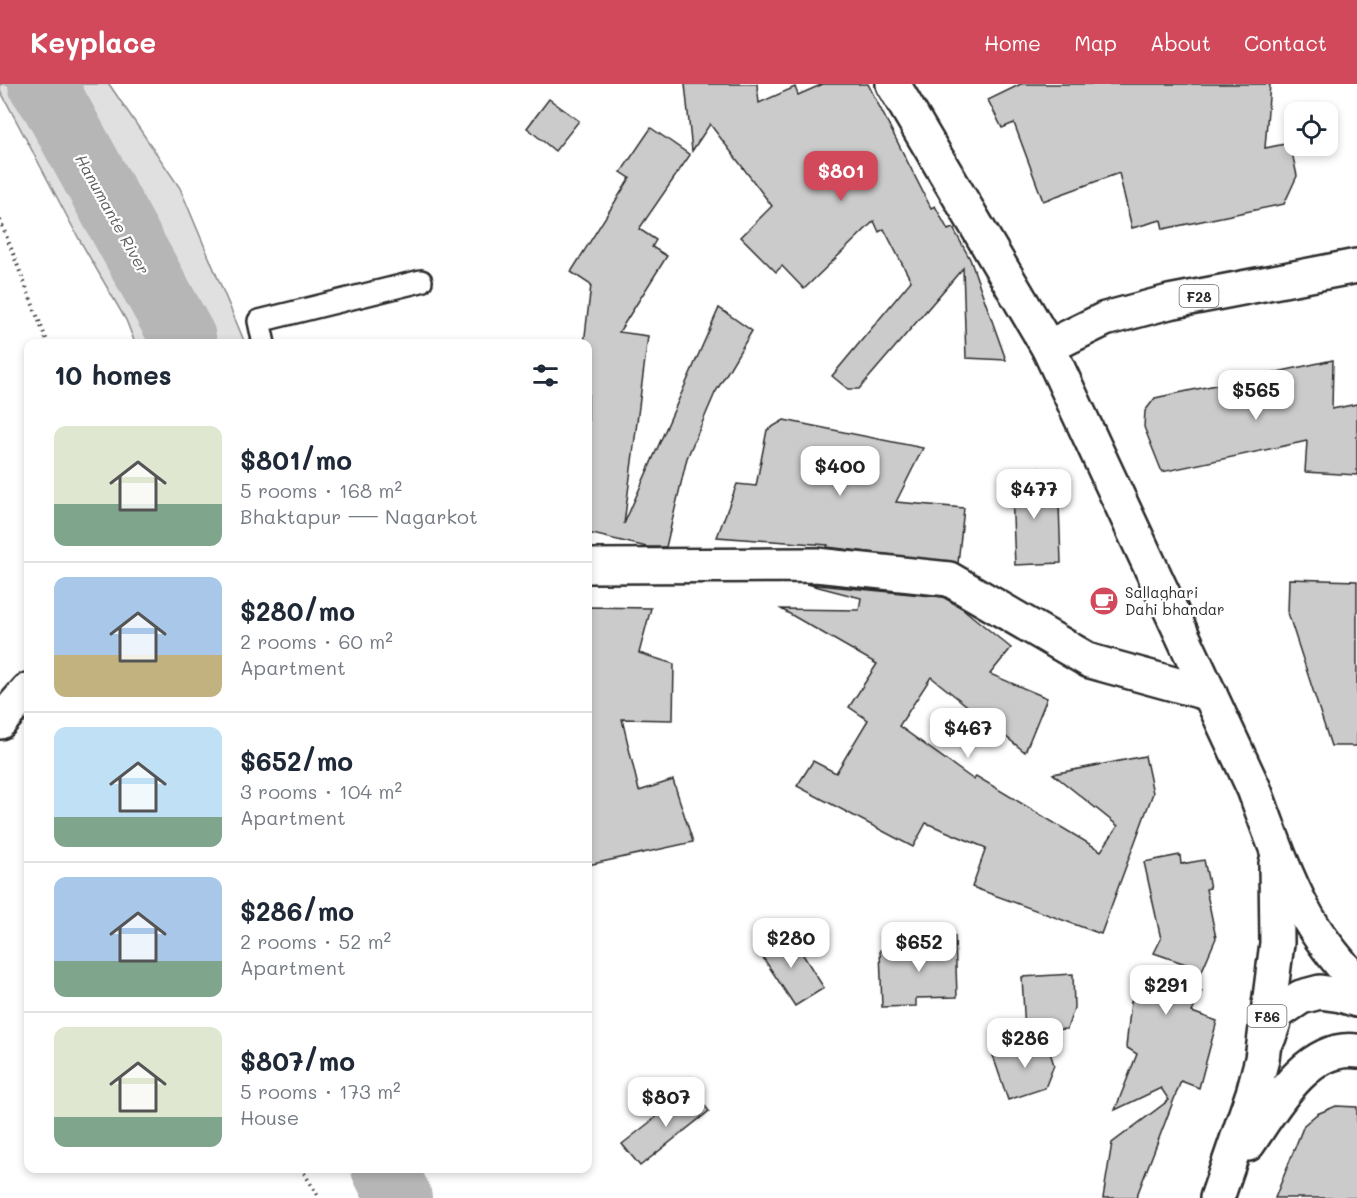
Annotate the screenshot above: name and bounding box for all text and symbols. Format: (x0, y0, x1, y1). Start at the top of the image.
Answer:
text: Keyplace (30, 24, 156, 60)
text: Home (984, 29, 1041, 56)
text: Map (1074, 29, 1117, 56)
text: About (1150, 29, 1211, 56)
text: Contact (1244, 29, 1327, 56)
map controls (1284, 102, 1338, 156)
button: locate (1284, 102, 1338, 156)
water label: Hanumante River (71, 150, 155, 278)
pin: $801 (805, 151, 877, 202)
text: $801 (818, 157, 864, 183)
road number: F28 (1180, 285, 1218, 307)
text: 10 homes (54, 358, 172, 392)
icon: filters (529, 359, 562, 392)
pin: $565 (1220, 370, 1292, 421)
text: $565 (1232, 376, 1280, 402)
text: $801/mo (240, 443, 352, 477)
pin: $400 (804, 446, 876, 497)
icon: home (102, 450, 174, 522)
text: $400 (815, 452, 865, 478)
pin: $477 (998, 469, 1070, 520)
text: $477 (1010, 475, 1058, 501)
text: 5 rooms · 168 m² (240, 477, 402, 503)
text: Bhaktapur — Nagarkot (240, 503, 478, 529)
place label: Sallaghari Dahi bhandar (1125, 582, 1225, 619)
cafe icon: Sallaghari Dahi bhandar (1088, 585, 1120, 617)
text: $280/mo (240, 594, 355, 628)
icon: home (102, 601, 174, 673)
text: 2 rooms · 60 m² (240, 628, 393, 654)
text: Apartment (240, 654, 346, 680)
pin: $467 (932, 708, 1004, 759)
text: $467 (944, 714, 992, 740)
text: $652/mo (240, 744, 353, 778)
icon: home (102, 751, 174, 823)
text: 3 rooms · 104 m² (240, 778, 402, 804)
text: Apartment (240, 804, 346, 830)
text: $286/mo (240, 894, 354, 928)
icon: home (102, 901, 174, 973)
pin: $280 (755, 918, 827, 969)
pin: $652 (883, 922, 955, 973)
text: $280 (767, 924, 815, 950)
text: 2 rooms · 52 m² (240, 928, 391, 954)
text: $652 (895, 928, 943, 954)
text: Apartment (240, 954, 346, 980)
pin: $291 (1130, 965, 1202, 1016)
text: $291 (1144, 971, 1188, 997)
road number: F86 (1248, 1005, 1286, 1027)
pin: $286 (989, 1018, 1061, 1069)
text: $286 (1001, 1024, 1049, 1050)
text: $807/mo (240, 1044, 355, 1078)
icon: home (102, 1051, 174, 1123)
pin: $807 (630, 1077, 702, 1128)
text: 5 rooms · 173 m² (240, 1078, 401, 1104)
text: $807 (642, 1083, 690, 1109)
text: House (240, 1104, 299, 1130)

